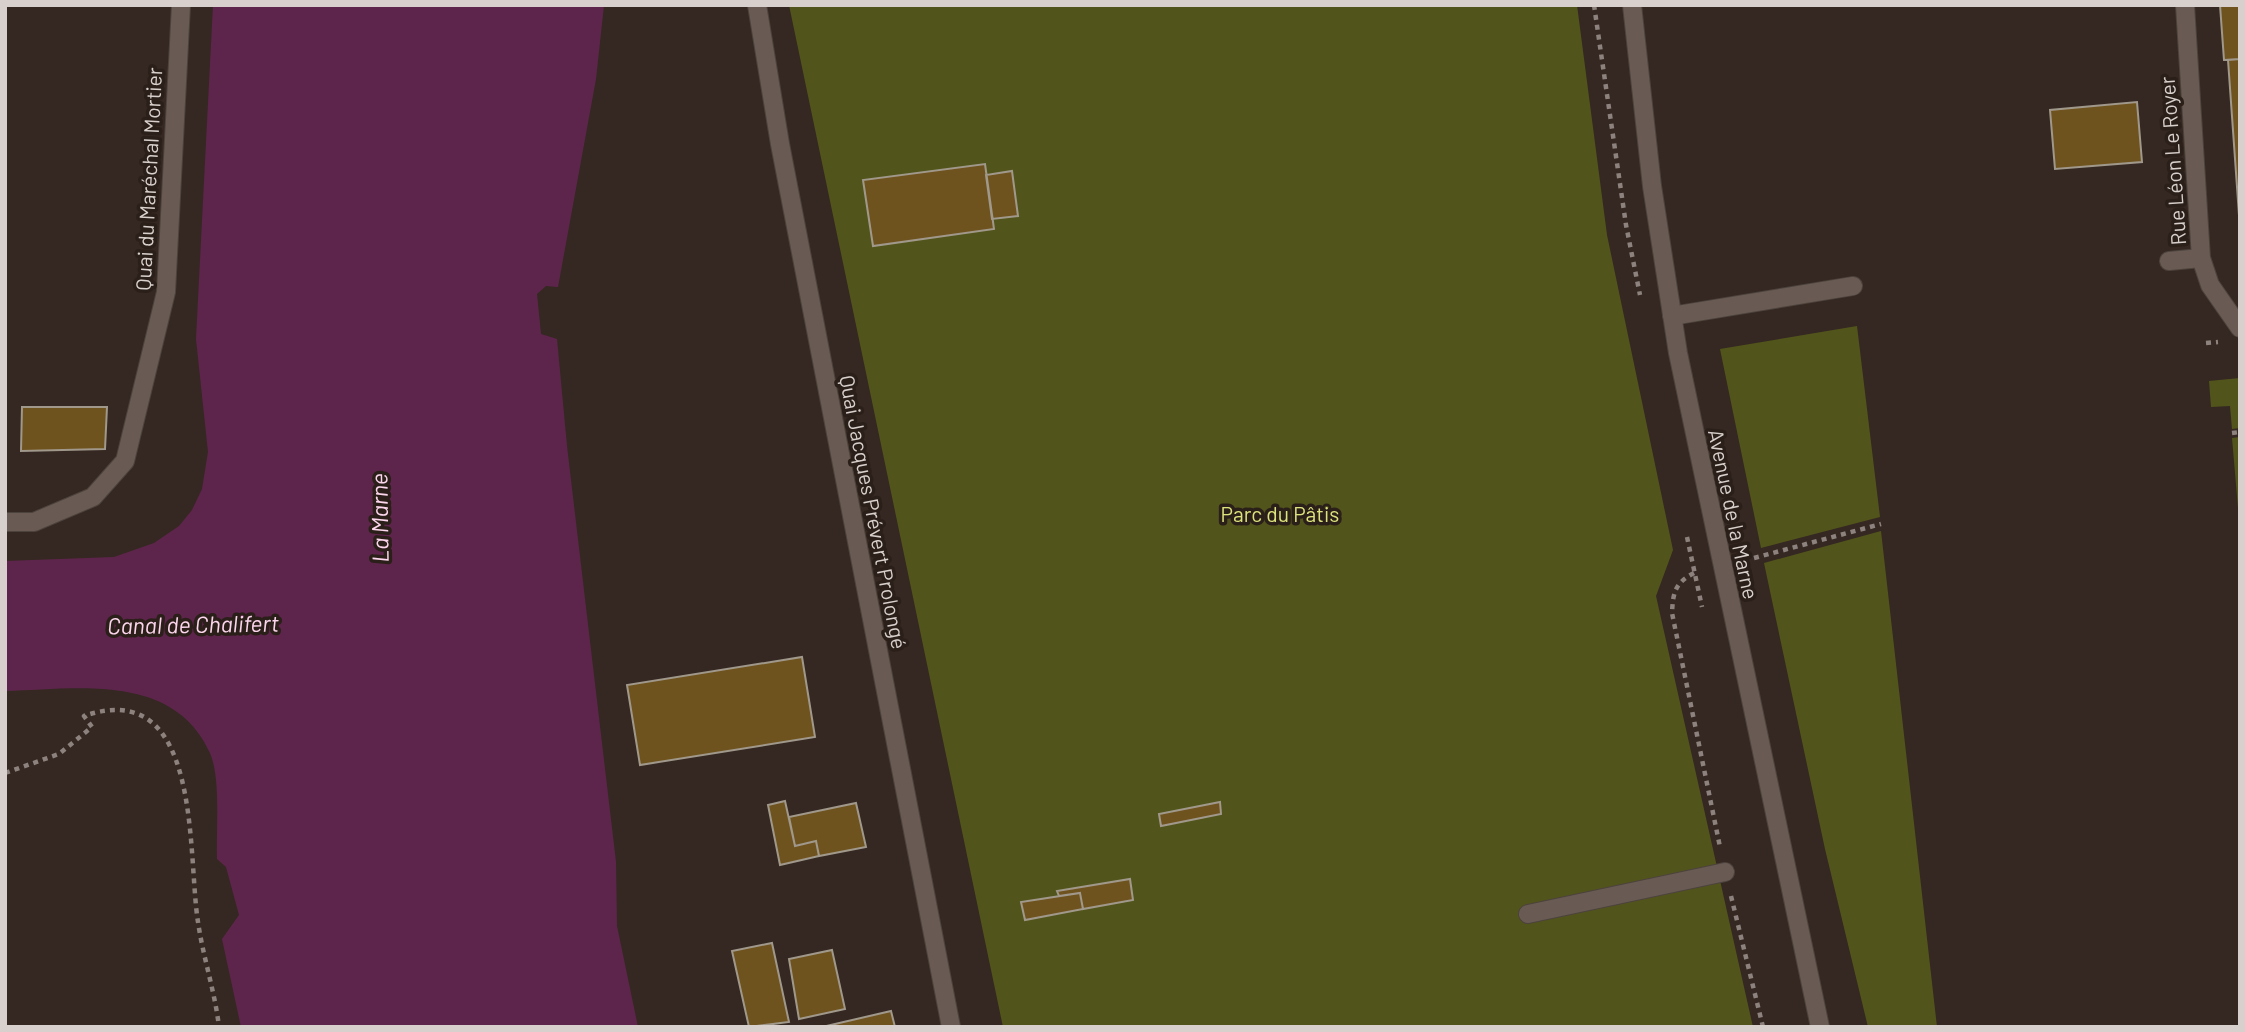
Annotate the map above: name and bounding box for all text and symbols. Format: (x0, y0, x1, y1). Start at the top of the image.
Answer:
street label: Quai du Maréchal Mortier (130, 67, 166, 291)
street label: Rue Léon Le Royer (2154, 76, 2190, 246)
street label: Quai Jacques Prévert Prolongé (835, 373, 913, 651)
street label: Avenue de la Marne (1704, 427, 1764, 601)
water label: La Marne (364, 473, 394, 563)
park label: Parc du Pâtis (1221, 501, 1339, 526)
water label: Canal de Chalifert (107, 609, 279, 639)

